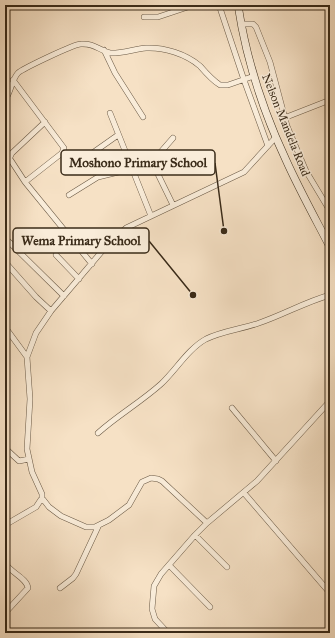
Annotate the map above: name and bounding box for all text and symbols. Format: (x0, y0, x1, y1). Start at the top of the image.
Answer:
street label: Nelson Mandela Road (259, 72, 313, 178)
callout: Moshono Primary School (61, 150, 215, 175)
text: Moshono Primary School (69, 155, 207, 171)
callout: Wema Primary School (13, 228, 149, 253)
text: Wema Primary School (21, 233, 141, 249)

